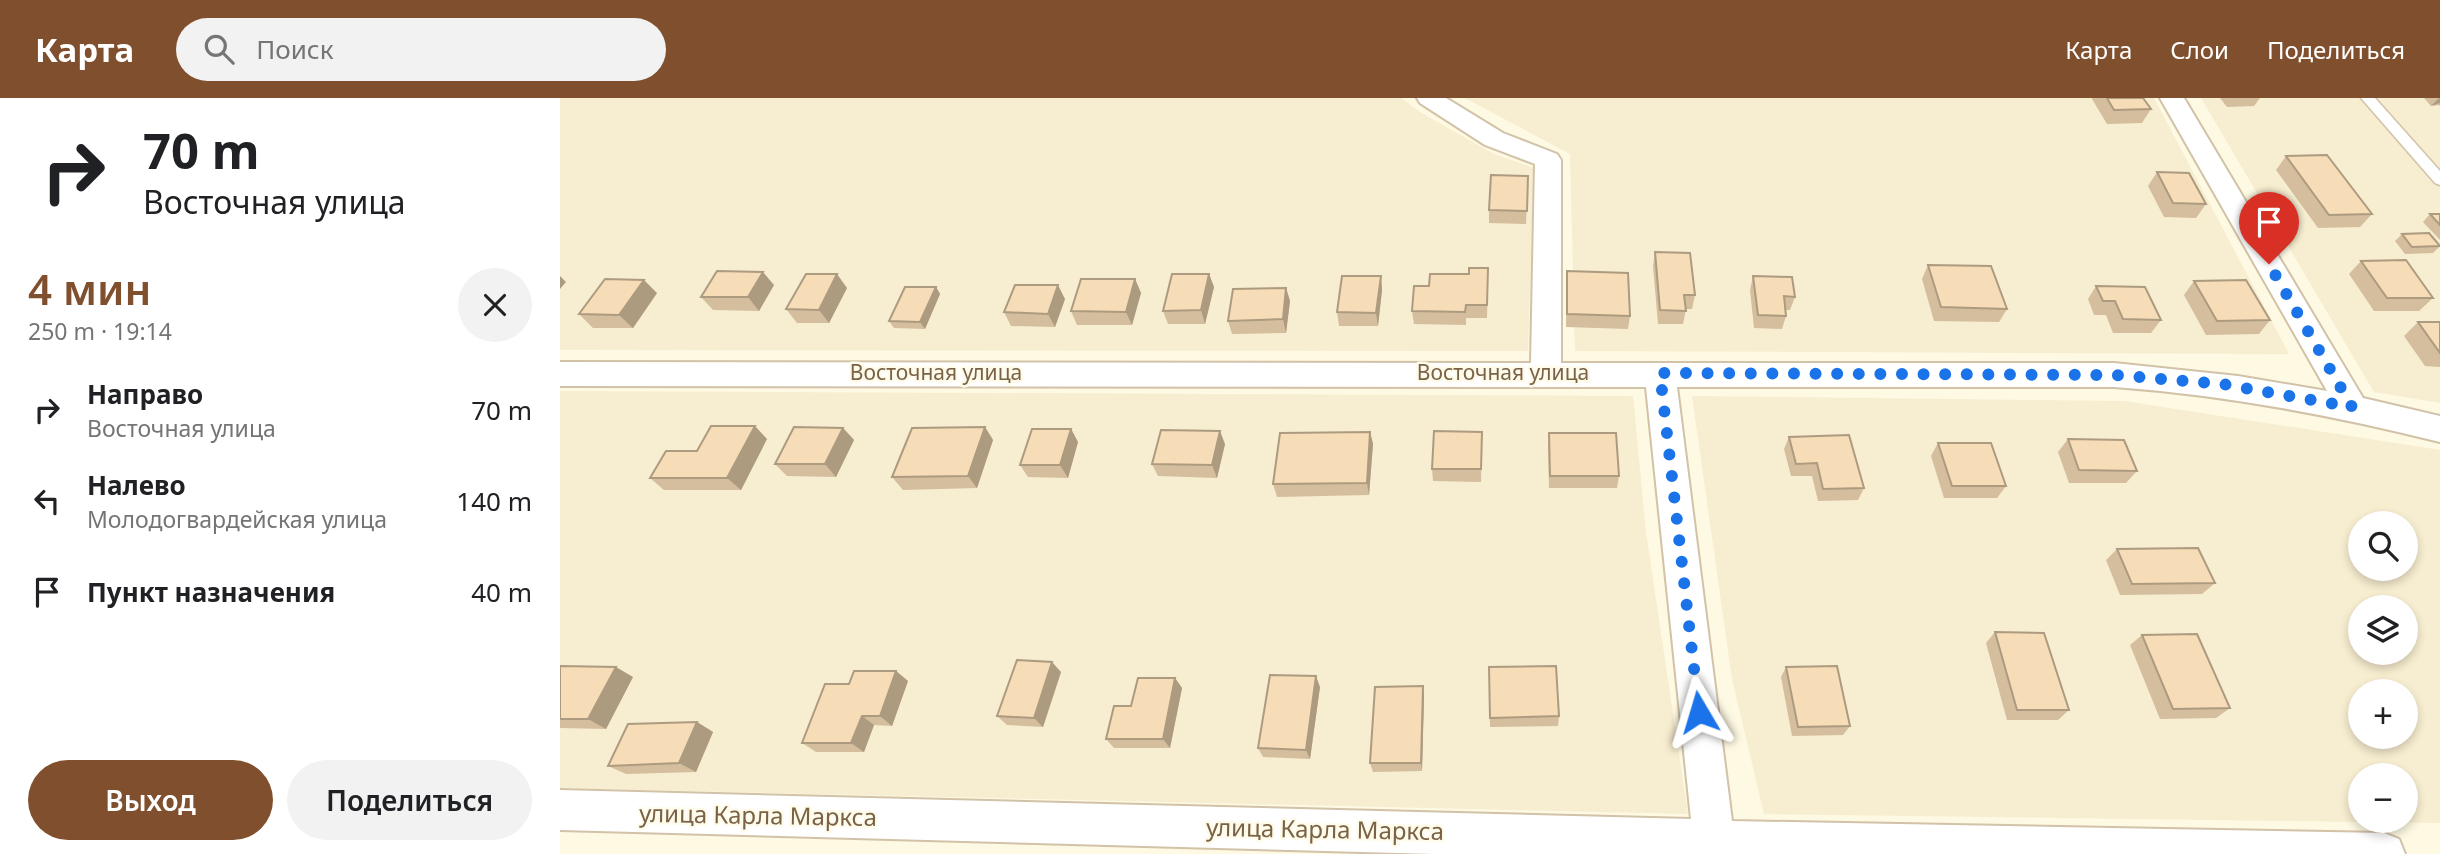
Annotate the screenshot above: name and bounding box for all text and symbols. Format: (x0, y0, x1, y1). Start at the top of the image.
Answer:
search box (176, 18, 666, 81)
text: Карта (35, 27, 134, 72)
icon: search (200, 30, 238, 68)
text: Поиск (256, 31, 333, 67)
text: Карта (2065, 33, 2132, 66)
text: Слои (2170, 33, 2229, 66)
text: Поделиться (2267, 33, 2405, 66)
text: 70 m (143, 117, 260, 183)
icon: right (28, 126, 119, 217)
text: Восточная улица (143, 180, 406, 223)
pin (2239, 192, 2299, 264)
icon: arrive (2250, 203, 2288, 241)
text: 4 мин (28, 260, 151, 317)
button: close (458, 268, 532, 342)
text: 250 m · 19:14 (28, 315, 172, 347)
street label: Восточная улица (850, 358, 1022, 386)
street label: Восточная улица (1417, 358, 1589, 386)
text: Направо (87, 376, 203, 412)
icon: right (28, 391, 66, 429)
text: 70 m (471, 392, 532, 428)
text: Восточная улица (87, 412, 276, 444)
text: Налево (87, 467, 186, 503)
icon: left (28, 482, 66, 520)
text: 140 m (456, 483, 532, 519)
text: Молодогвардейская улица (87, 503, 387, 535)
map controls (2348, 511, 2418, 833)
button: search (2348, 511, 2418, 581)
icon: arrive (28, 573, 66, 611)
text: Пункт назначения (87, 574, 335, 610)
text: 40 m (471, 574, 532, 610)
button: layers (2348, 595, 2418, 665)
position arrow (1662, 675, 1736, 749)
button: + (2348, 679, 2418, 749)
button: Выход (28, 760, 273, 840)
button: Поделиться (287, 760, 532, 840)
button: − (2348, 763, 2418, 833)
street label: улица Карла Маркса (639, 796, 877, 833)
street label: улица Карла Маркса (1206, 810, 1444, 847)

